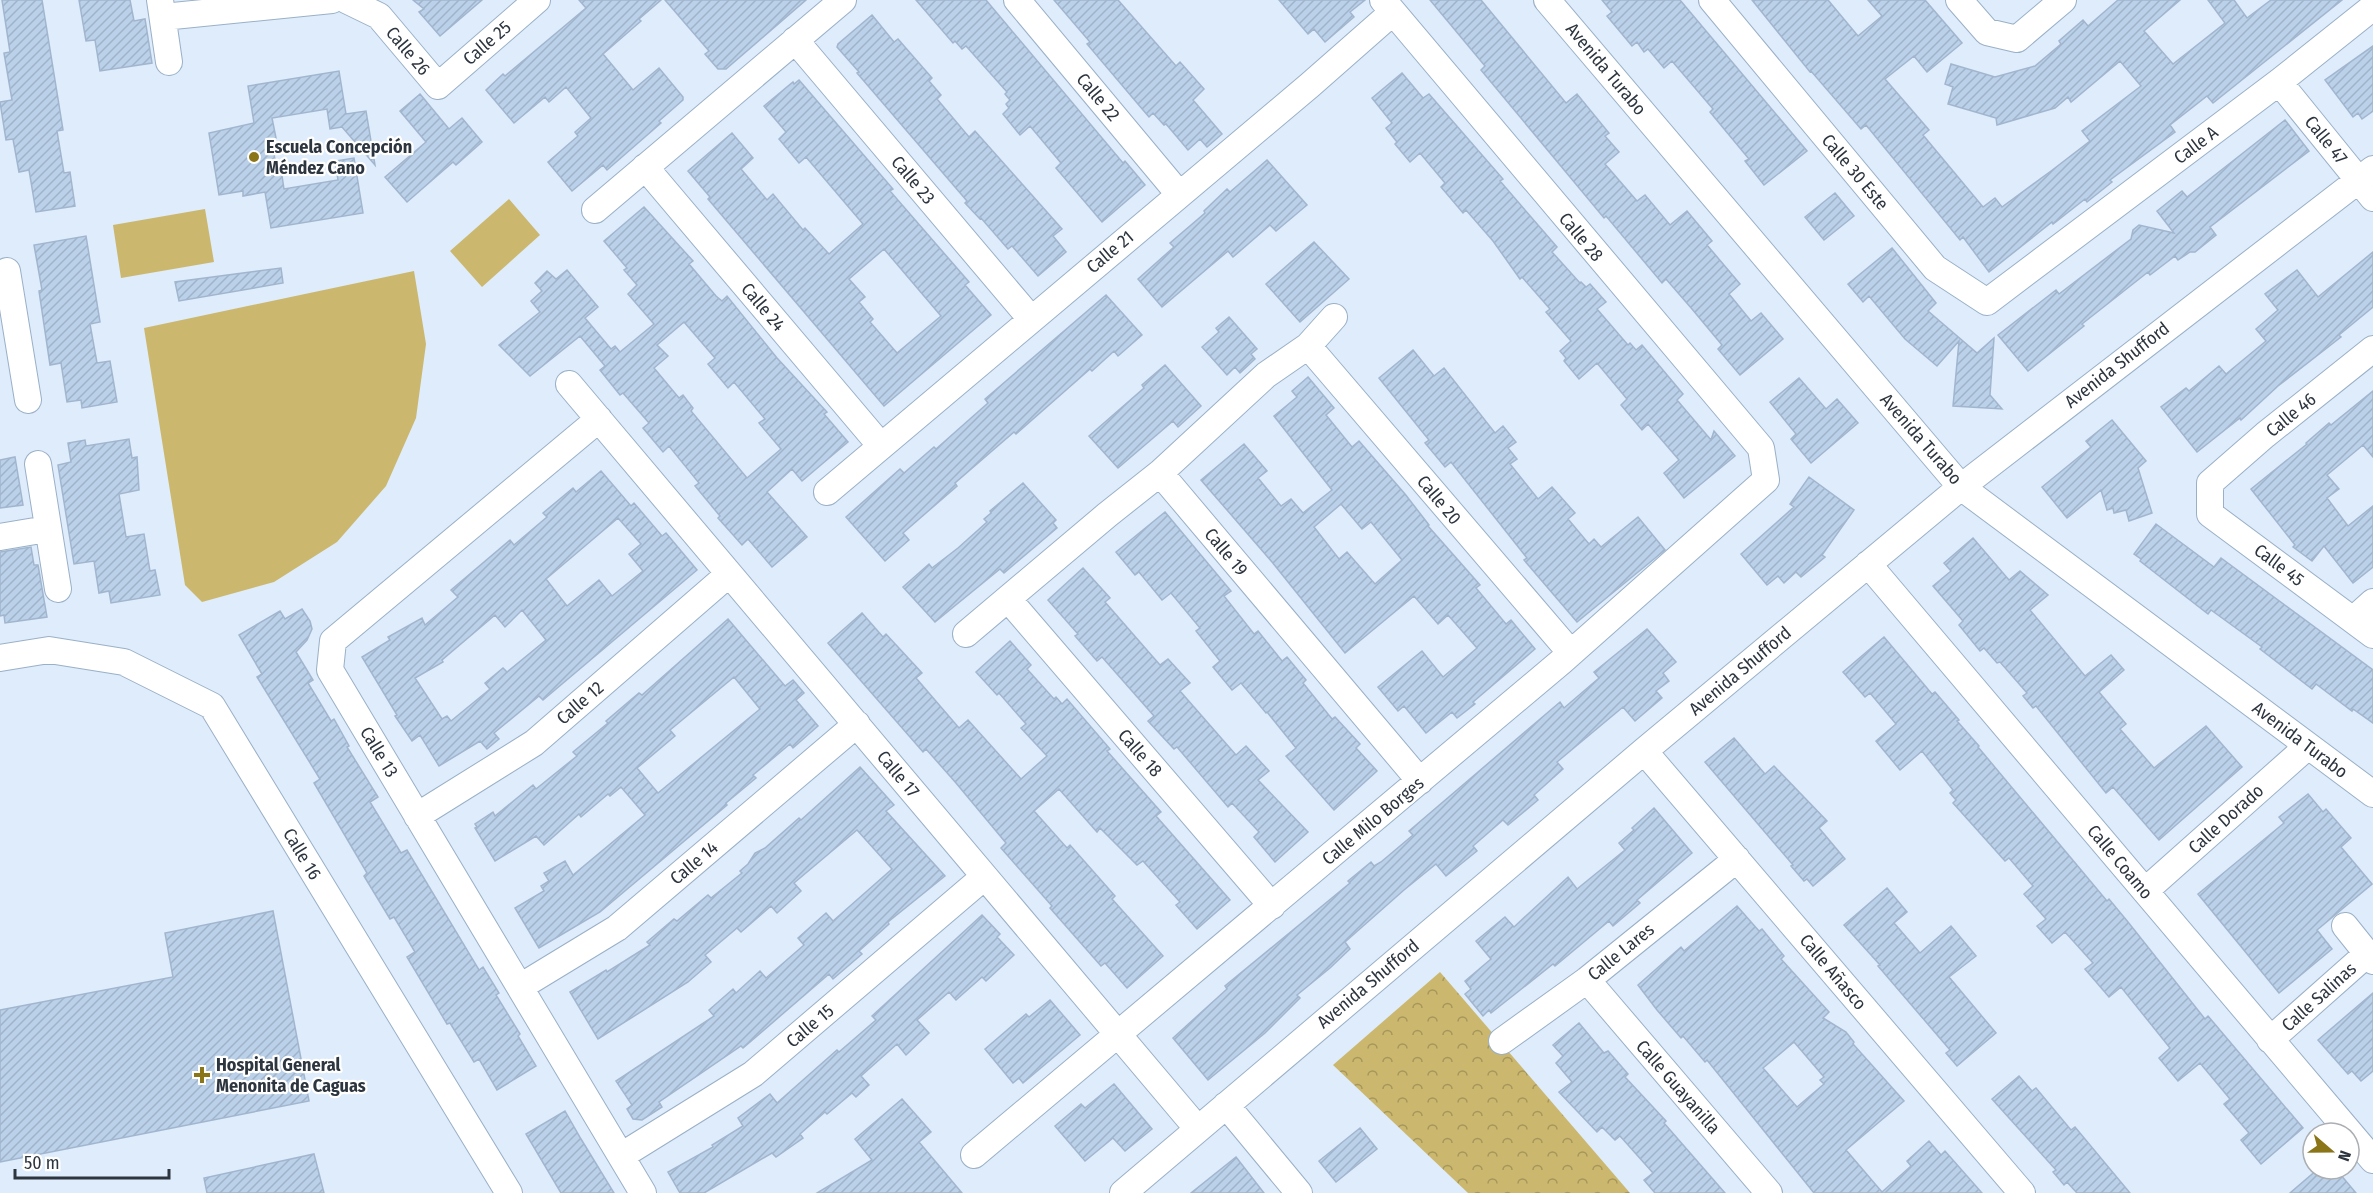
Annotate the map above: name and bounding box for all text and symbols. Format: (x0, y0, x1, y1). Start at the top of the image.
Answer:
street label: Calle 25 (459, 16, 515, 70)
street label: Avenida Turabo (1561, 18, 1651, 120)
street label: Calle 26 (381, 22, 435, 80)
street label: Calle 22 (1072, 68, 1124, 126)
street label: Calle 47 (2300, 111, 2352, 169)
street label: Calle A (2170, 121, 2223, 169)
street label: Calle 30 Este (1817, 130, 1893, 215)
place label: Escuela Concepción Méndez Cano (266, 136, 412, 179)
marker: Escuela Concepción Méndez Cano (247, 150, 261, 164)
street label: Calle 23 (887, 151, 939, 209)
street label: Calle 28 (1554, 208, 1608, 266)
street label: Calle 21 (1082, 226, 1138, 278)
street label: Calle 24 (736, 278, 790, 336)
street label: Avenida Shufford (2060, 317, 2174, 413)
street label: Calle 46 (2262, 388, 2320, 442)
street label: Avenida Turabo (1875, 389, 1967, 489)
street label: Calle 20 (1412, 471, 1466, 529)
street label: Calle 19 (1200, 524, 1252, 580)
street label: Calle 45 (2250, 539, 2308, 591)
street label: Avenida Shufford (1684, 622, 1796, 720)
street label: Calle 12 (552, 677, 608, 729)
street label: Avenida Turabo (2248, 697, 2352, 783)
street label: Calle 13 (355, 723, 403, 781)
street label: Calle 18 (1113, 725, 1167, 781)
street label: Calle 17 (872, 746, 924, 802)
street label: Calle Milo Borges (1318, 772, 1429, 870)
street label: Calle Dorado (2184, 779, 2268, 859)
street label: Calle Coamo (2083, 820, 2157, 904)
street label: Calle 16 (278, 824, 326, 884)
street label: Calle 14 (666, 836, 723, 889)
street label: Calle Lares (1583, 918, 1659, 985)
street label: Calle Añasco (1795, 930, 1871, 1014)
street label: Avenida Shufford (1312, 935, 1424, 1033)
street label: Calle Salinas (2277, 958, 2361, 1036)
street label: Calle 15 (782, 1000, 838, 1052)
street label: Calle Guayanilla (1631, 1036, 1725, 1139)
place label: Hospital General Menonita de Caguas (216, 1054, 366, 1097)
marker: Hospital General Menonita de Caguas (193, 1066, 211, 1084)
north arrow (2301, 1121, 2361, 1181)
scale bar (15, 1142, 170, 1180)
text: N (2334, 1148, 2355, 1164)
text: 50 m (24, 1152, 60, 1174)

